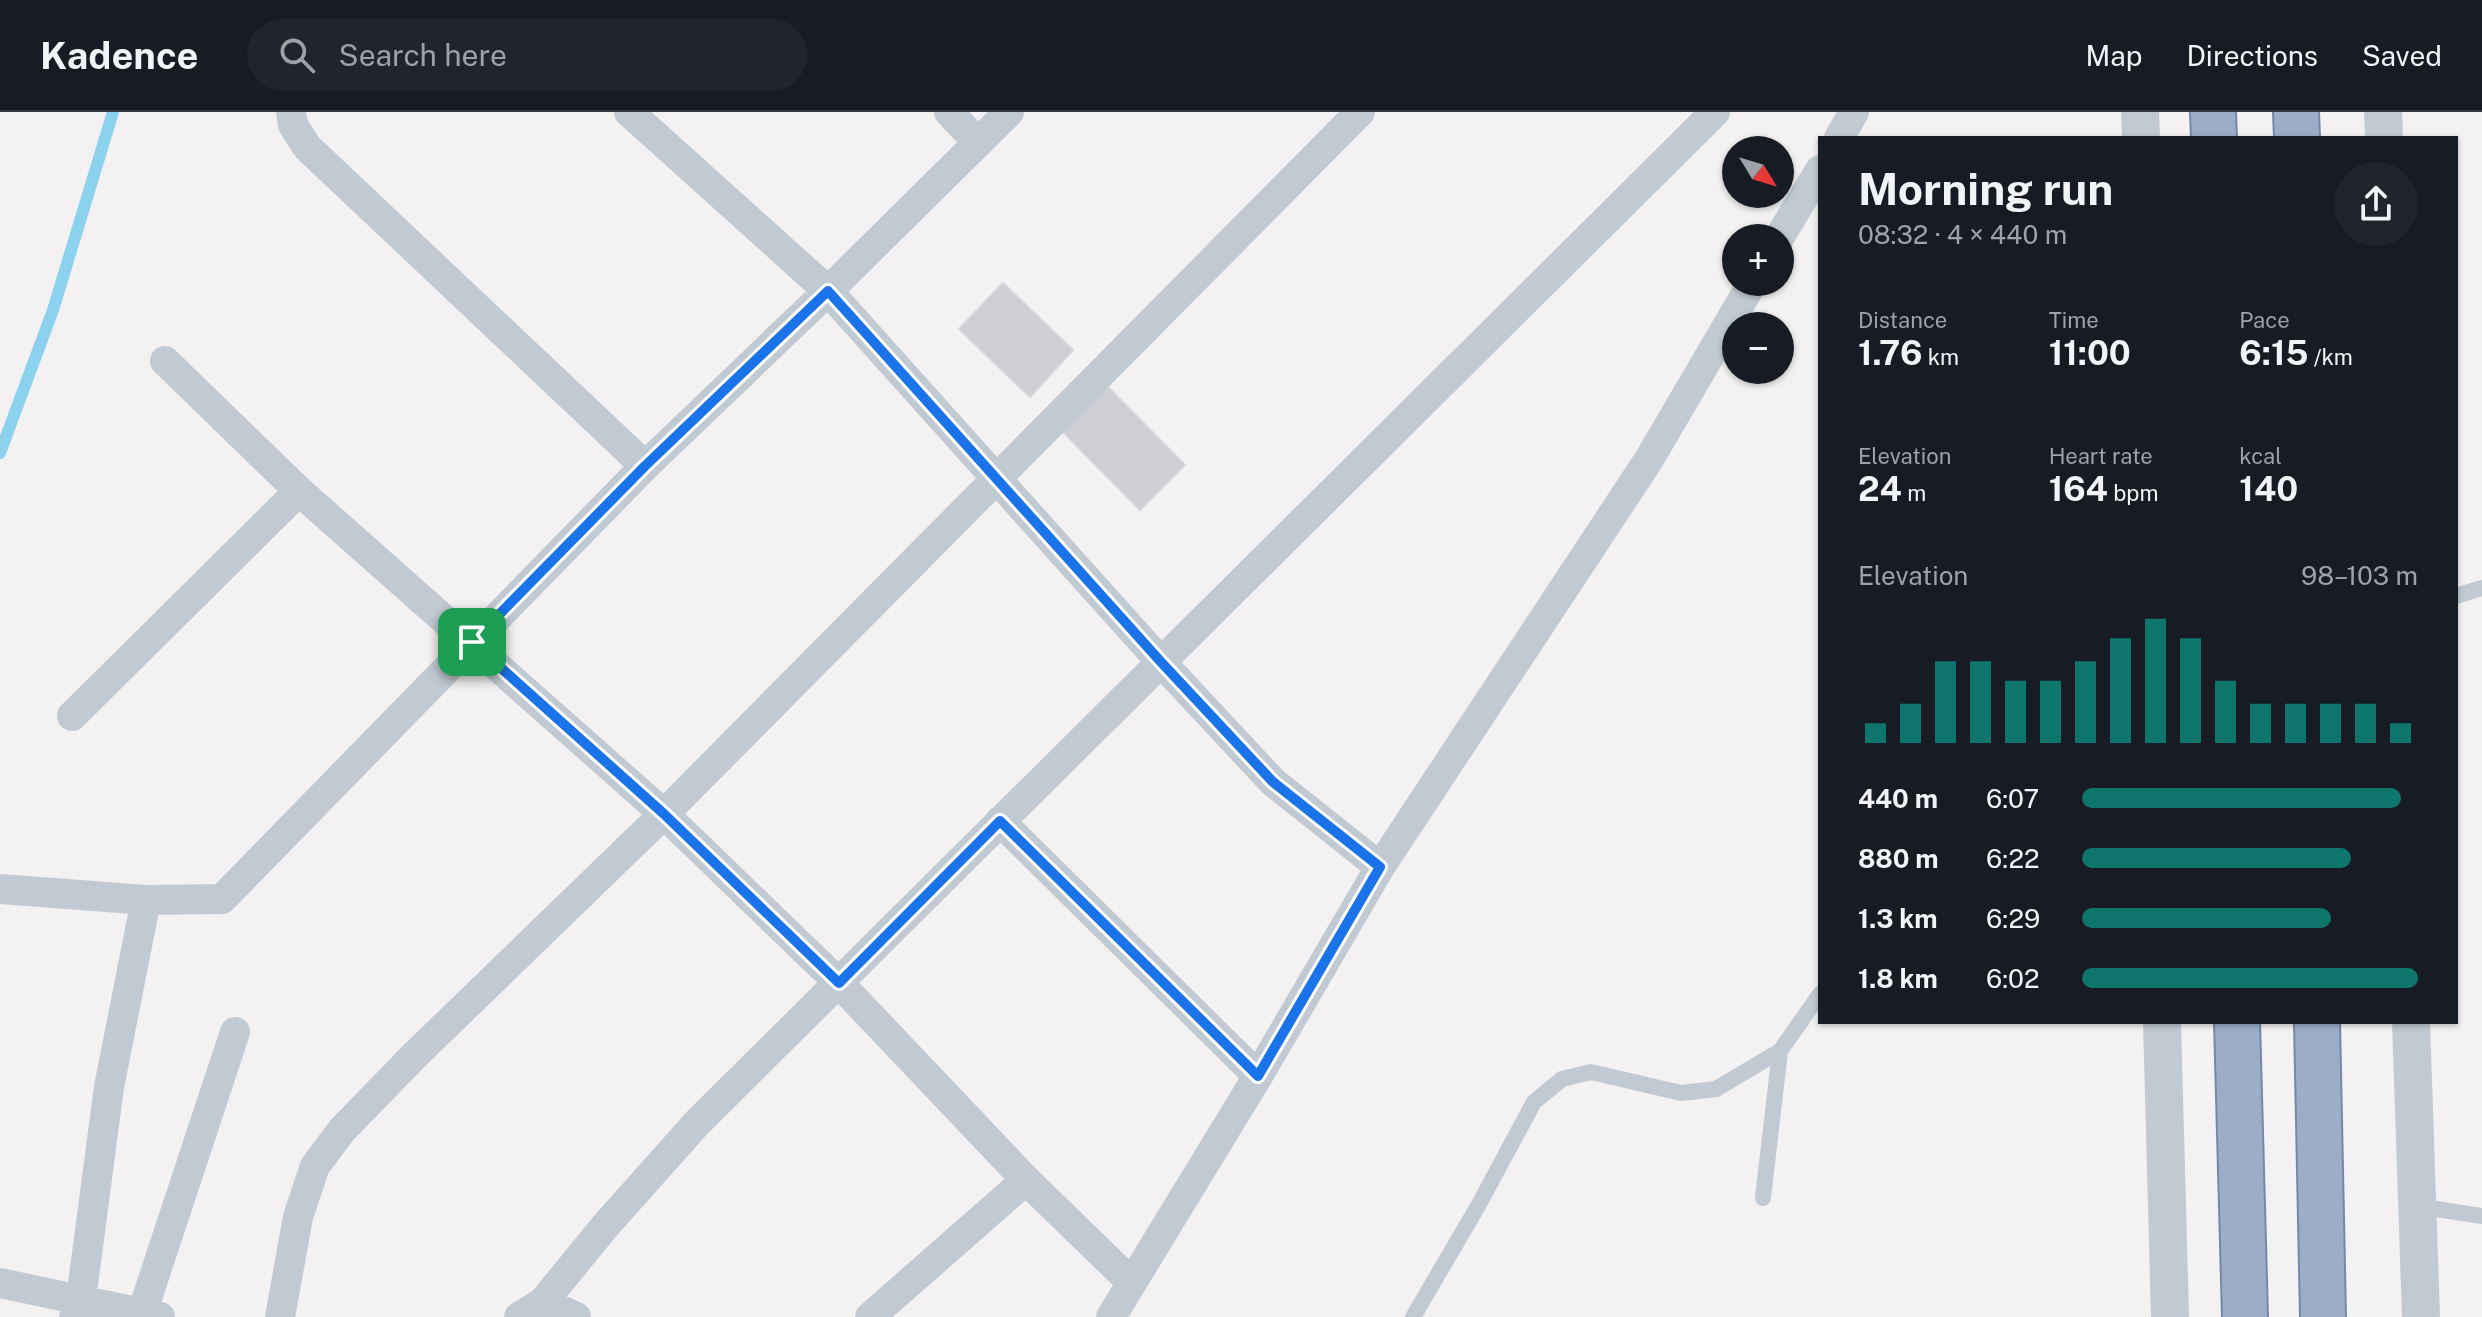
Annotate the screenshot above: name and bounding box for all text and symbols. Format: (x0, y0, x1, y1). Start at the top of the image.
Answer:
search box (247, 19, 807, 91)
text: Kadence (40, 33, 199, 78)
icon: search (275, 33, 319, 77)
text: Search here (339, 37, 507, 73)
text: Map (2086, 39, 2142, 72)
text: Directions (2186, 39, 2318, 72)
text: Saved (2362, 39, 2442, 72)
north arrow (1722, 136, 1794, 208)
map controls (1722, 136, 1794, 384)
button: share (2334, 162, 2418, 246)
text: Morning run (1858, 163, 2113, 215)
text: 08:32 · 4 × 440 m (1858, 219, 2067, 250)
button: + (1722, 224, 1794, 296)
text: Distance (1858, 307, 1947, 333)
text: Time (2049, 307, 2099, 333)
text: Pace (2239, 307, 2290, 333)
button: − (1722, 312, 1794, 384)
text: 1.76 (1858, 333, 1922, 373)
text: 11:00 (2049, 333, 2131, 373)
text: 6:15 (2239, 333, 2308, 373)
text: km (1922, 344, 1959, 370)
text: /km (2308, 344, 2353, 370)
text: Elevation (1858, 443, 1951, 469)
text: Heart rate (2049, 443, 2153, 469)
text: kcal (2239, 443, 2282, 469)
text: 24 (1858, 469, 1902, 509)
text: 164 (2049, 469, 2108, 509)
text: 140 (2239, 469, 2298, 509)
text: m (1902, 480, 1926, 506)
text: bpm (2108, 480, 2158, 506)
text: Elevation (1858, 560, 1968, 591)
text: 98–103 m (2301, 560, 2418, 591)
pin (438, 608, 506, 676)
icon: arrive (450, 620, 494, 664)
text: 440 m (1858, 783, 1938, 814)
text: 6:07 (1986, 783, 2039, 814)
text: 880 m (1858, 843, 1939, 874)
text: 6:22 (1986, 843, 2040, 874)
text: 1.3 km (1858, 903, 1938, 934)
text: 6:29 (1986, 903, 2040, 934)
text: 1.8 km (1858, 963, 1938, 994)
text: 6:02 (1986, 963, 2039, 994)

